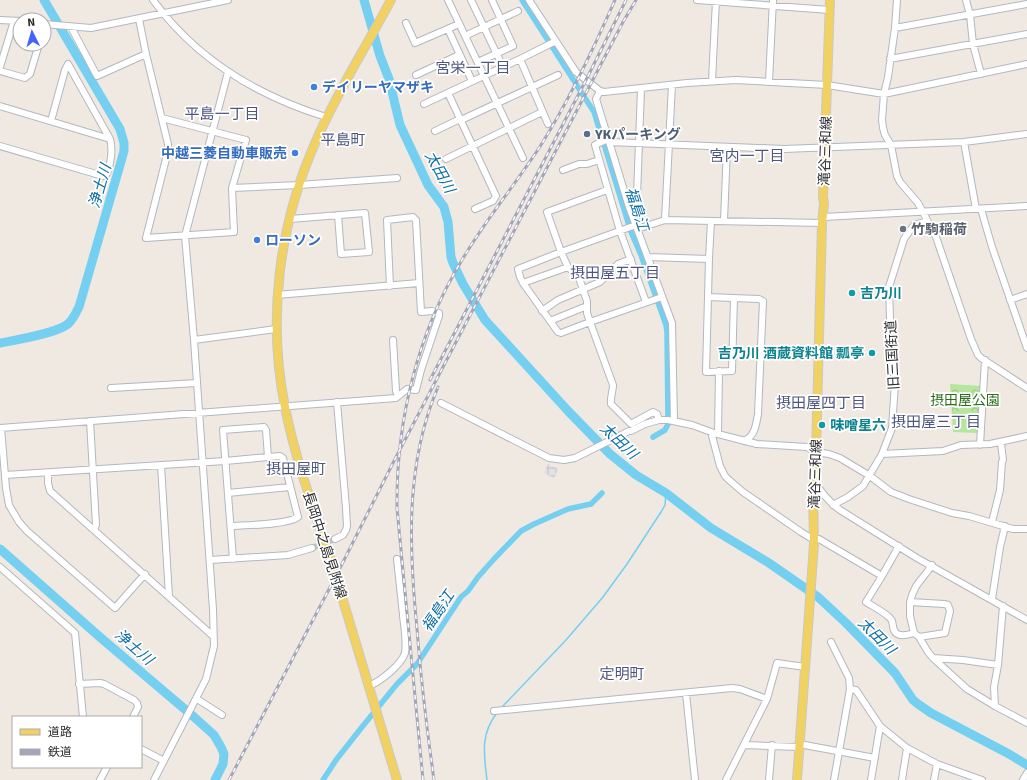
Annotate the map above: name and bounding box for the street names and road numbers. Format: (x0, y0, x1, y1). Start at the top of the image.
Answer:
street label: 滝谷三和線 (816, 116, 835, 186)
street label: 旧三国街道 (882, 320, 903, 390)
street label: 滝谷三和線 (806, 439, 825, 509)
street label: 長岡中之島見附線 (299, 489, 350, 601)

